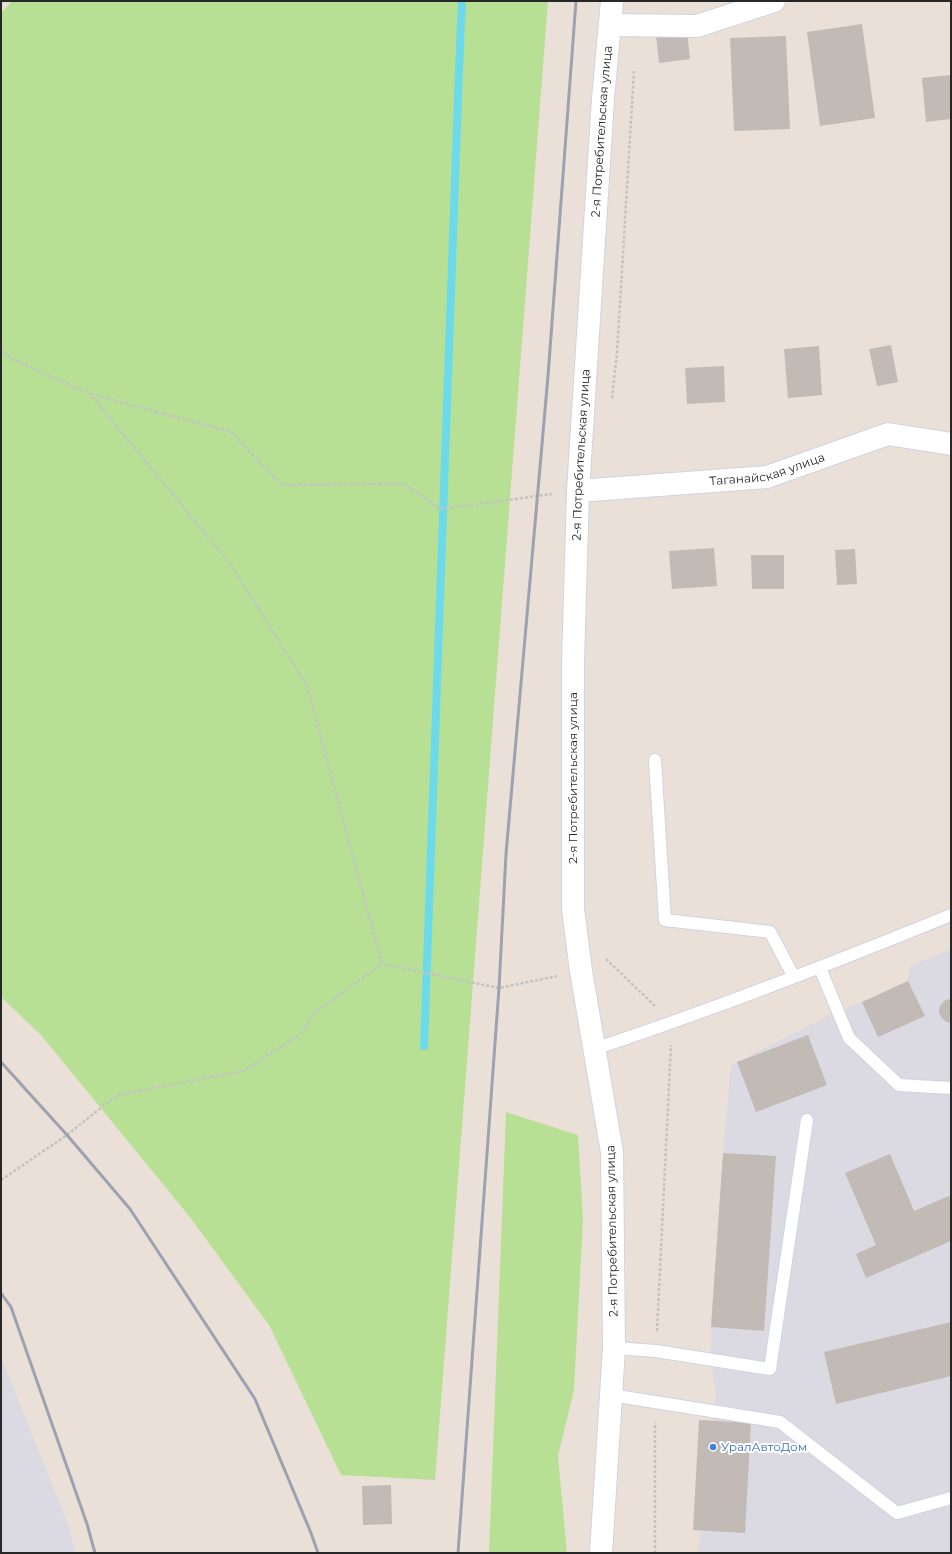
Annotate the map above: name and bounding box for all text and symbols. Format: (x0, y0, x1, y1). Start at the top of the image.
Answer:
street label: 2-я Потребительская улица (587, 45, 615, 218)
street label: 2-я Потребительская улица (569, 368, 593, 541)
street label: Таганайская улица (709, 449, 827, 488)
street label: 2-я Потребительская улица (565, 692, 580, 864)
street label: 2-я Потребительская улица (603, 1145, 620, 1317)
place label: УралАвтоДом (721, 1439, 807, 1454)
marker: УралАвтоДом (708, 1442, 718, 1452)

